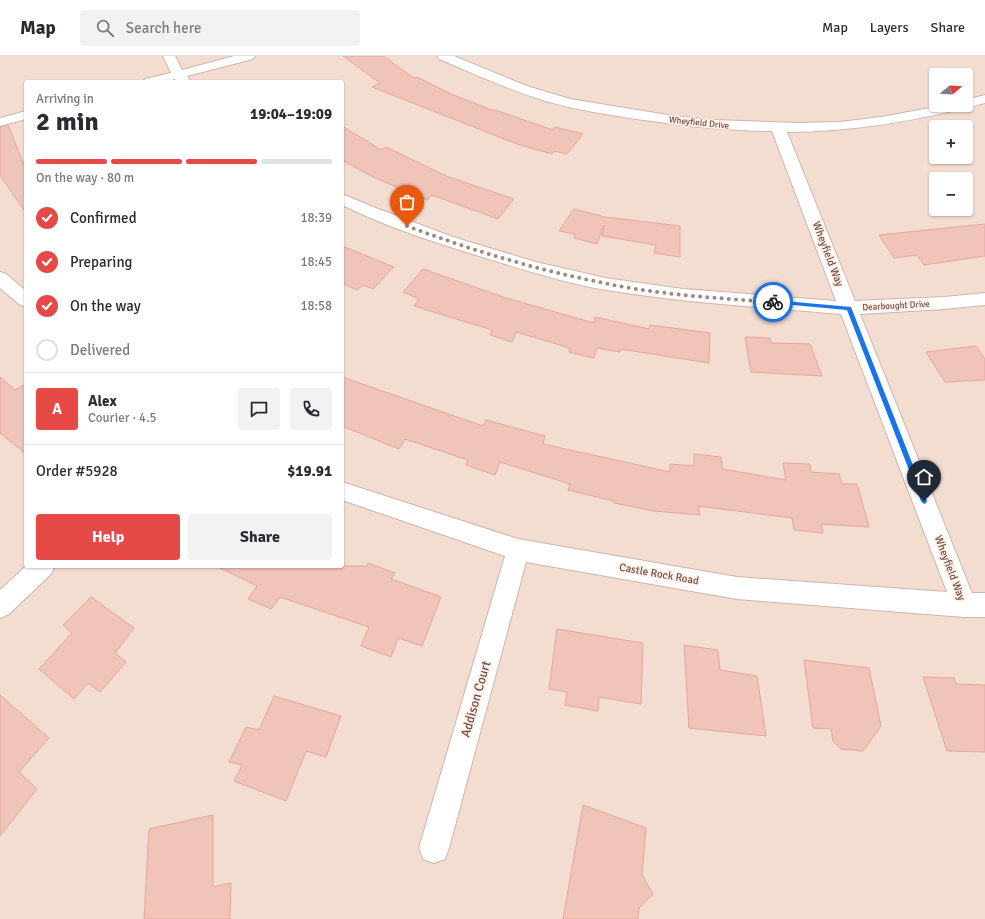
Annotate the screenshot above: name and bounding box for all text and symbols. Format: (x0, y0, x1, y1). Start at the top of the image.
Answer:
search box (80, 10, 360, 46)
text: Map (20, 16, 56, 40)
icon: search (94, 17, 116, 39)
text: Search here (126, 19, 201, 37)
text: Map (822, 19, 848, 36)
text: Layers (870, 19, 909, 36)
text: Share (931, 19, 965, 36)
north arrow (929, 68, 973, 112)
map controls (929, 68, 973, 216)
text: Arriving in (36, 91, 94, 107)
text: 19:04–19:09 (250, 105, 332, 123)
text: 2 min (36, 106, 99, 138)
street label: Wheyfield Drive (668, 114, 730, 132)
button: + (929, 120, 973, 164)
text: On the way · 80 m (36, 170, 134, 186)
button: − (929, 172, 973, 216)
pin (390, 185, 424, 226)
icon: bag (396, 191, 418, 213)
icon: check (36, 207, 58, 229)
text: Confirmed (70, 209, 137, 227)
text: 18:39 (300, 210, 332, 226)
street label: Wheyfield Way (810, 220, 847, 289)
icon: check (36, 251, 58, 273)
text: Preparing (70, 253, 133, 271)
text: 18:45 (300, 254, 332, 270)
courier (753, 282, 793, 322)
icon: bike (762, 291, 784, 313)
icon: check (36, 295, 58, 317)
text: On the way (70, 297, 141, 315)
text: 18:58 (300, 298, 332, 314)
street label: Dearbought Drive (862, 299, 930, 313)
text: Delivered (70, 341, 130, 359)
button: chat (238, 388, 280, 430)
button: phone (290, 388, 332, 430)
text: Alex (88, 392, 117, 410)
text: A (52, 400, 62, 418)
text: Courier · 4.5 (88, 410, 157, 426)
pin (907, 460, 941, 501)
text: Order #5928 (36, 462, 118, 480)
text: $19.91 (287, 462, 332, 480)
icon: home (913, 466, 935, 488)
button: Help (36, 514, 180, 560)
button: Share (188, 514, 332, 560)
street label: Wheyfield Way (932, 534, 969, 603)
street label: Castle Rock Road (618, 561, 700, 587)
street label: Addison Court (457, 659, 495, 739)

